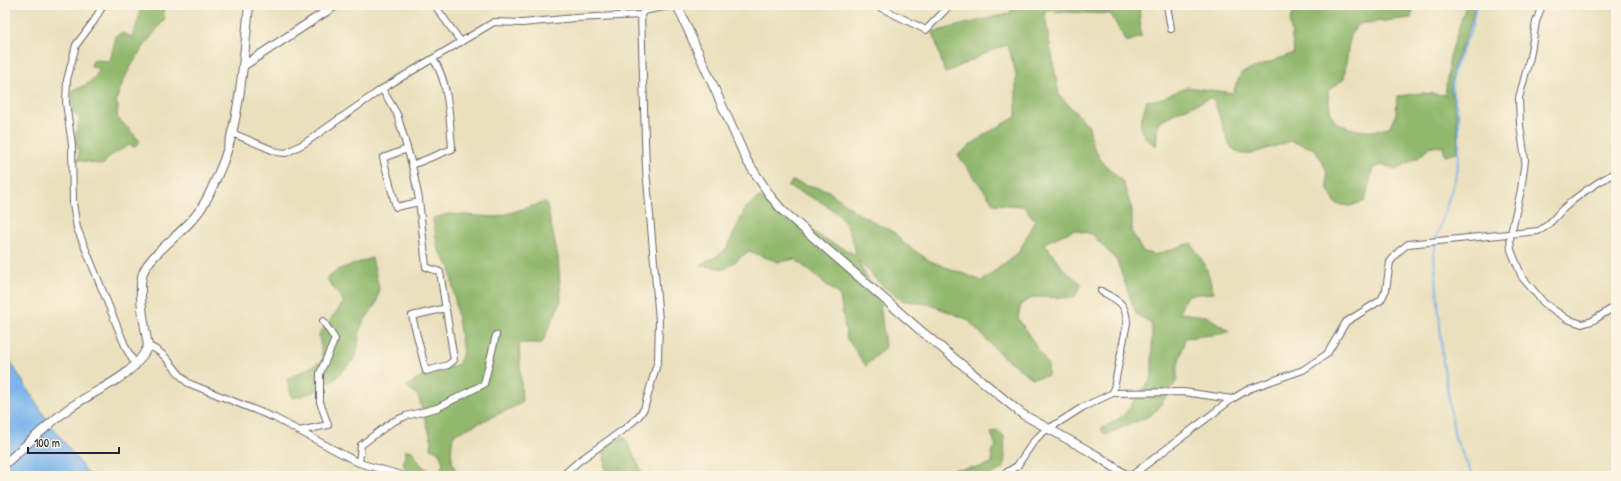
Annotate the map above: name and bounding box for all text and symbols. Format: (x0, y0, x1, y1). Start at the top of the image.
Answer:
scale bar (28, 429, 119, 455)
text: 100 m (34, 434, 60, 451)

